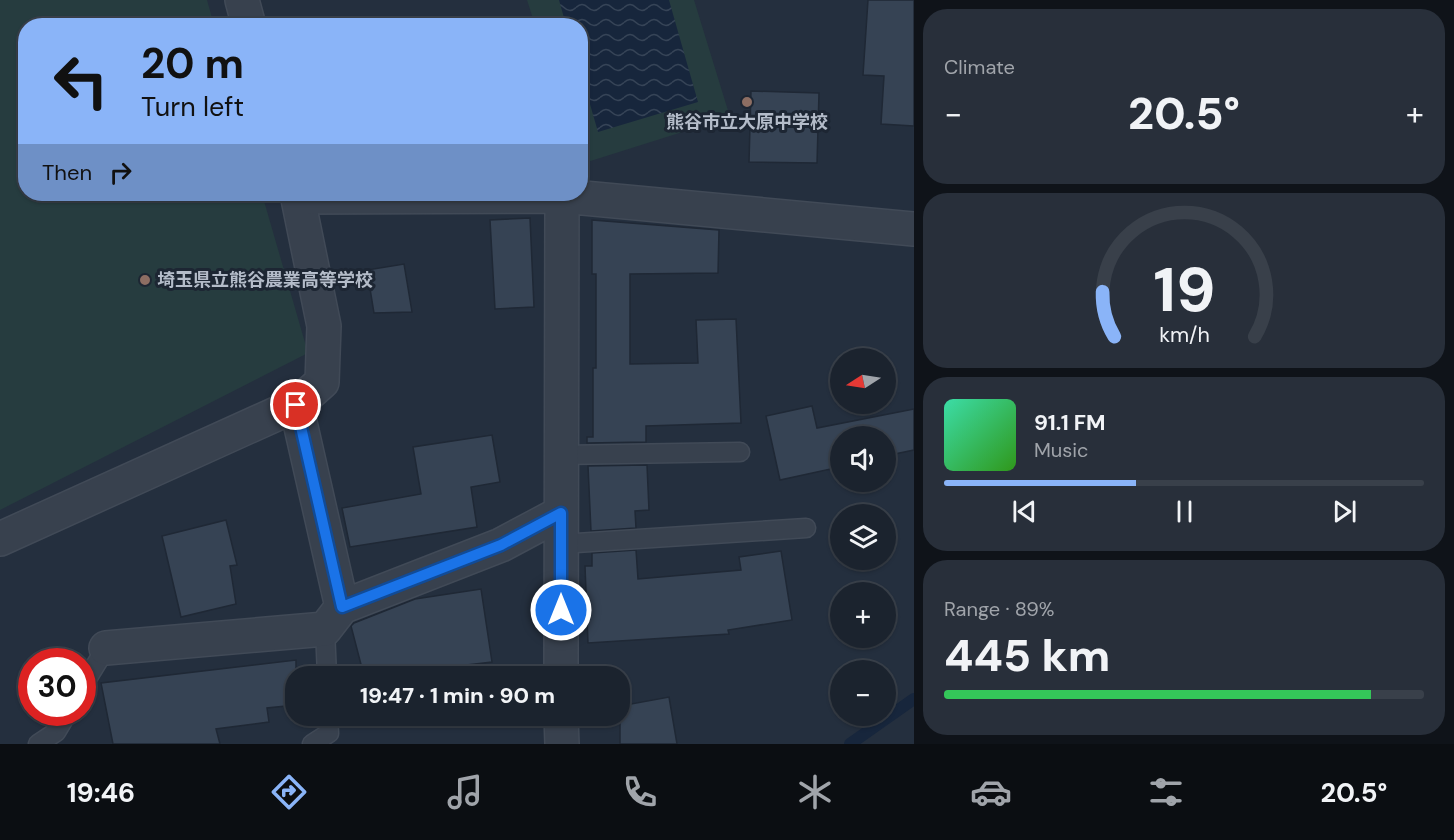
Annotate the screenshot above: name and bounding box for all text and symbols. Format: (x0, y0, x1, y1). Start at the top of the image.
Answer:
text: 20 m (141, 36, 244, 91)
icon: left (42, 42, 120, 120)
text: Climate (944, 54, 1015, 80)
text: 20.5° (1128, 84, 1240, 143)
text: Turn left (141, 89, 244, 124)
text: − (944, 92, 962, 135)
text: + (1406, 92, 1424, 135)
marker: 熊谷市立大原中学校 (740, 95, 754, 109)
place label: 熊谷市立大原中学校 (666, 110, 828, 134)
icon: right (104, 156, 137, 189)
text: Then (42, 158, 92, 187)
text: 19 (1153, 249, 1215, 330)
place label: 埼玉県立熊谷農業高等学校 (157, 268, 373, 292)
marker: 埼玉県立熊谷農業高等学校 (138, 273, 152, 287)
text: km/h (1159, 322, 1209, 350)
north arrow (830, 348, 896, 414)
map controls (830, 348, 896, 726)
pin (270, 379, 321, 430)
icon: arrive (279, 388, 312, 421)
text: 91.1 FM (1034, 408, 1106, 437)
button: sound (830, 426, 896, 492)
text: Music (1034, 437, 1089, 463)
icon: previous (1008, 495, 1041, 528)
icon: pause (1168, 495, 1201, 528)
icon: next (1328, 495, 1361, 528)
button: layers (830, 504, 896, 570)
position arrow (529, 578, 593, 642)
button: + (830, 582, 896, 648)
text: Range · 89% (944, 596, 1055, 622)
text: 445 km (944, 626, 1110, 685)
speed limit sign: 30 (18, 648, 96, 726)
button: − (830, 660, 896, 726)
text: 19:47 · 1 min · 90 m (360, 681, 555, 710)
icon: directions (268, 771, 310, 813)
icon: music (444, 771, 486, 813)
icon: phone (619, 771, 661, 813)
icon: climate (794, 771, 836, 813)
icon: car (970, 771, 1012, 813)
icon: filters (1145, 771, 1187, 813)
text: 19:46 (67, 775, 135, 810)
text: 20.5° (1320, 775, 1387, 810)

